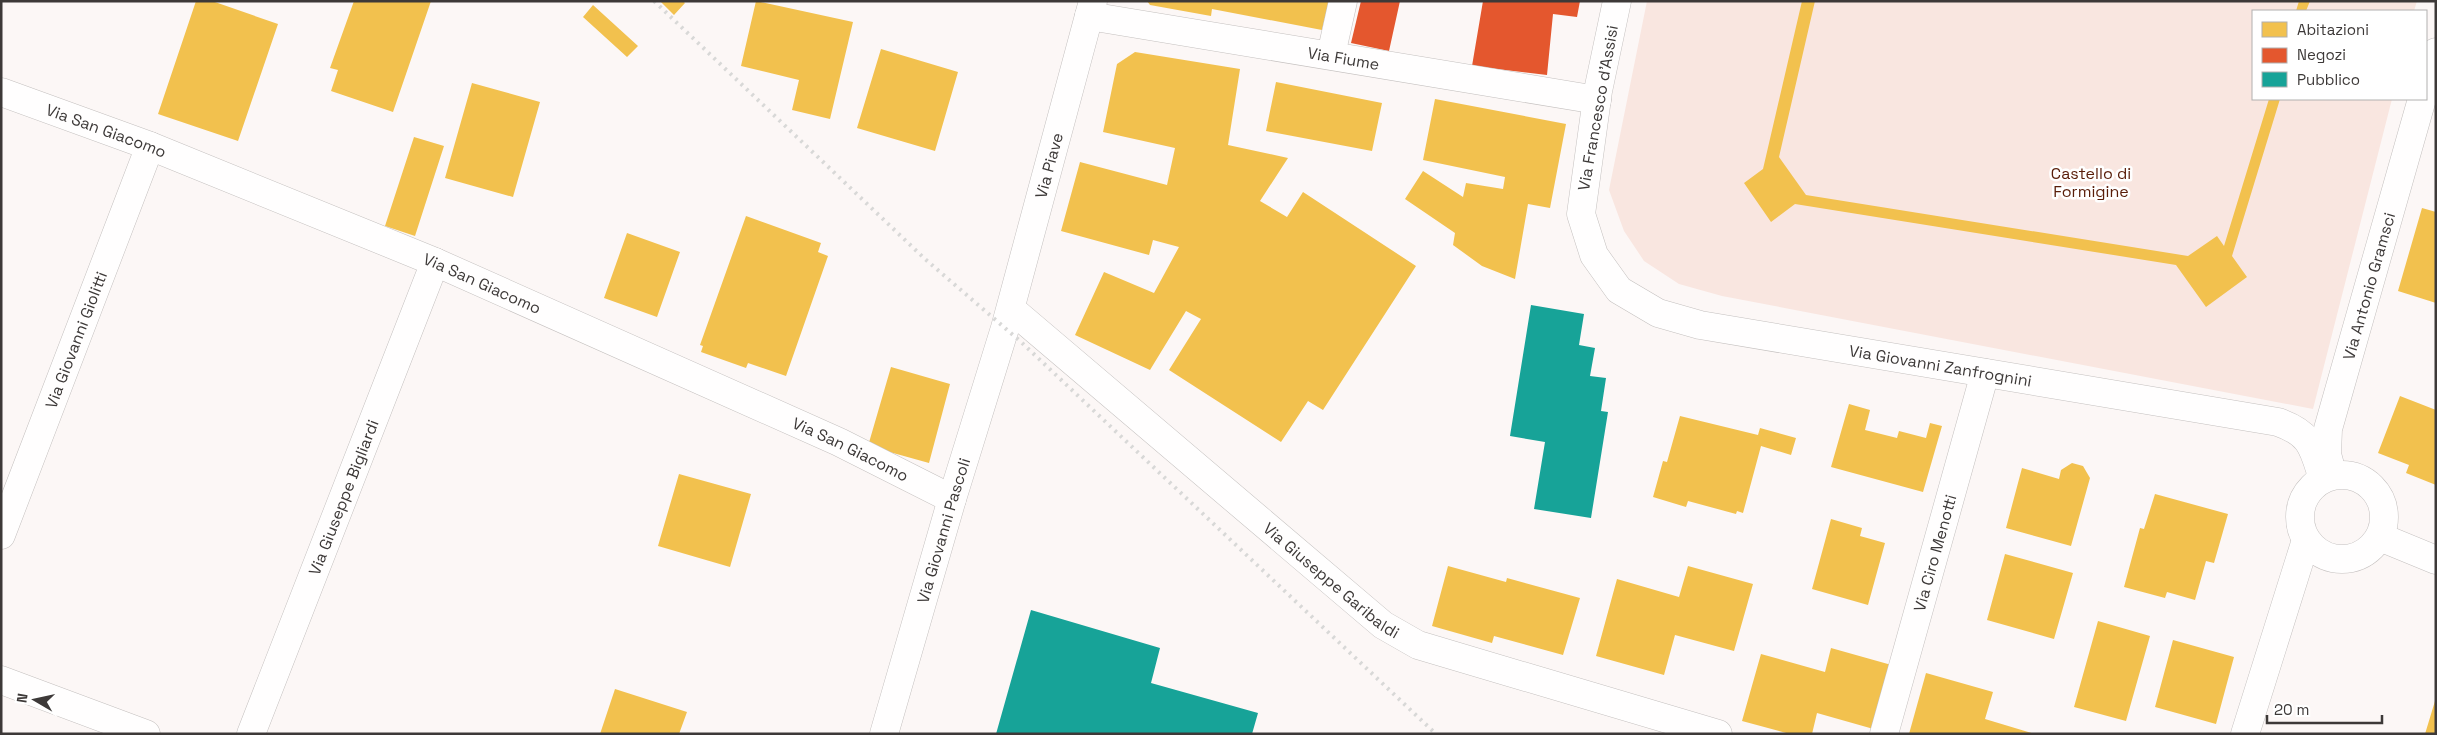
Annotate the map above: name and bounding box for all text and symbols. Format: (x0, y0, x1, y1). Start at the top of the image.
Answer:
legend (2252, 10, 2427, 100)
text: Abitazioni (2297, 20, 2369, 39)
street label: Via Francesco d'Assisi (1573, 24, 1623, 192)
street label: Via Fiume (1306, 42, 1381, 74)
text: Negozi (2297, 45, 2346, 64)
text: Pubblico (2297, 70, 2360, 89)
street label: Via San Giacomo (43, 99, 170, 162)
street label: Via Piave (1030, 130, 1068, 201)
park label: Castello di Formigine (2051, 163, 2131, 202)
street label: Via Antonio Gramsci (2338, 210, 2400, 362)
street label: Via San Giacomo (420, 248, 544, 318)
street label: Via Giovanni Giolitti (40, 268, 112, 411)
street label: Via Giovanni Zanfrognini (1848, 340, 2033, 391)
street label: Via San Giacomo (789, 412, 912, 486)
street label: Via Giuseppe Bigliardi (303, 416, 383, 578)
street label: Via Giovanni Pascoli (912, 455, 975, 606)
street label: Via Ciro Menotti (1908, 492, 1961, 614)
street label: Via Giuseppe Garibaldi (1259, 518, 1403, 643)
north arrow (10, 675, 60, 725)
text: N (13, 692, 32, 704)
scale bar (2267, 692, 2382, 724)
text: 20 m (2274, 700, 2309, 719)

